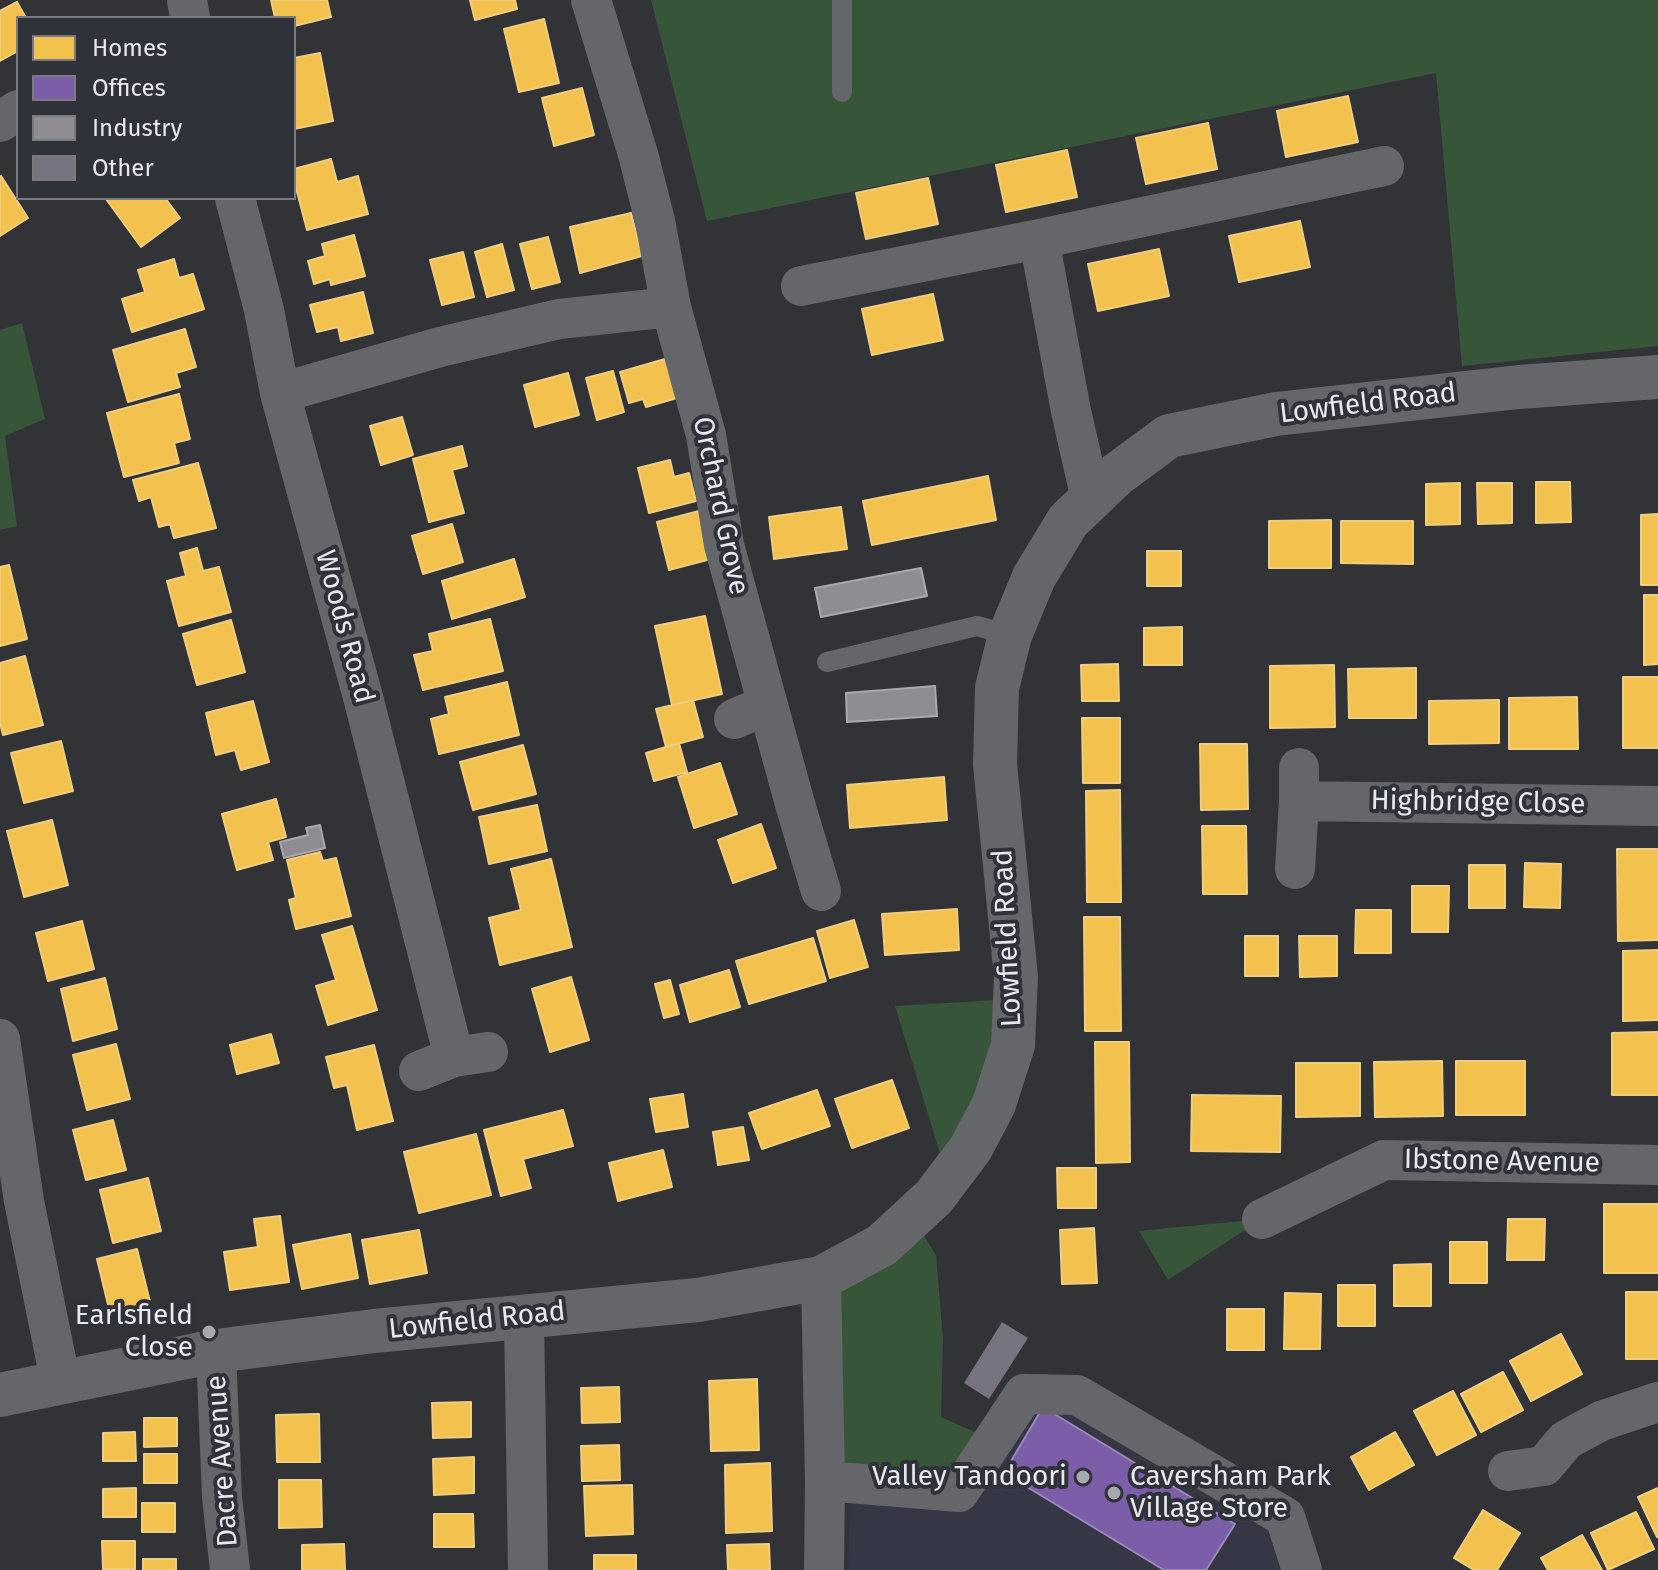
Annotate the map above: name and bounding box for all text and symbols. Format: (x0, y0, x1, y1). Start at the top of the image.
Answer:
legend (16, 16, 296, 200)
text: Homes (92, 34, 167, 62)
text: Offices (92, 74, 166, 102)
text: Industry (92, 114, 182, 142)
text: Other (92, 154, 154, 182)
street label: Lowfield Road (1278, 376, 1458, 432)
street label: Orchard Grove (685, 414, 755, 598)
street label: Woods Road (307, 547, 381, 707)
street label: Highbridge Close (1370, 784, 1586, 822)
street label: Lowfield Road (987, 848, 1029, 1028)
street label: Ibstone Avenue (1404, 1143, 1600, 1181)
street label: Lowfield Road (387, 1295, 567, 1347)
place label: Earlsfield Close (75, 1299, 193, 1365)
marker: Earlsfield Close (200, 1323, 218, 1341)
street label: Dacre Avenue (200, 1374, 246, 1548)
place label: Valley Tandoori (872, 1460, 1067, 1494)
place label: Caversham Park Village Store (1130, 1460, 1331, 1526)
marker: Valley Tandoori (1074, 1468, 1092, 1486)
marker: Caversham Park Village Store (1105, 1484, 1123, 1502)

